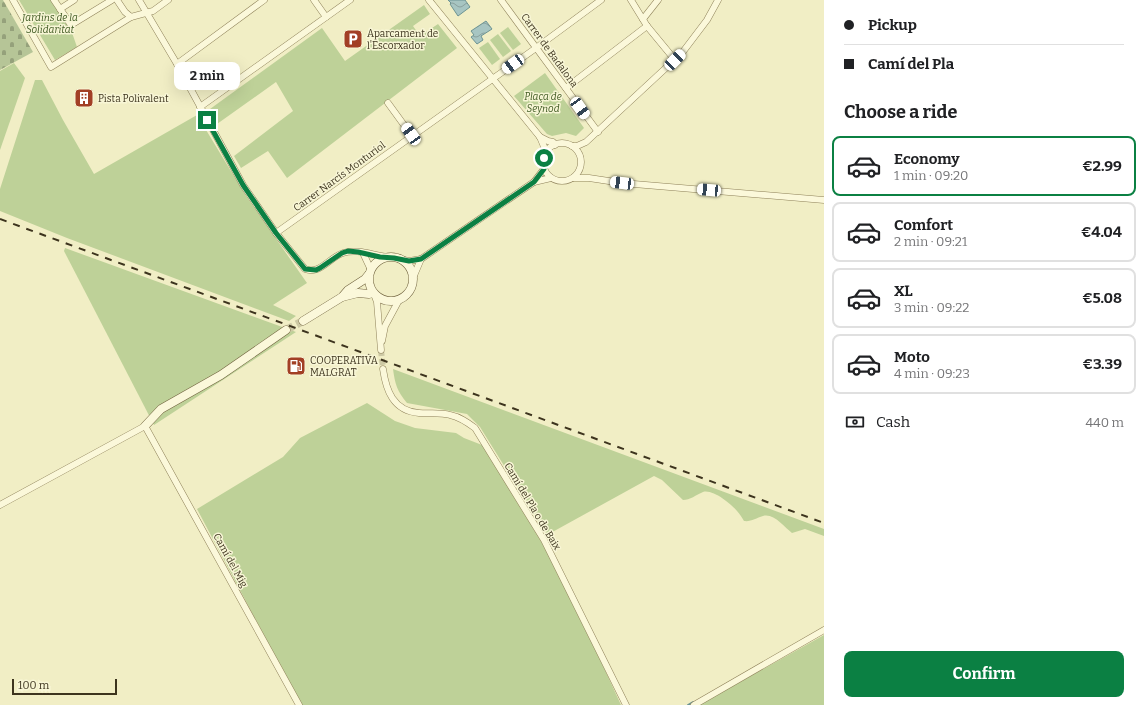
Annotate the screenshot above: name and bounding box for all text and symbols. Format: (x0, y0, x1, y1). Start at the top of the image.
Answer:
street label: Carrer de Badalona (518, 11, 580, 90)
park label: Jardins de la Solidaritat (21, 12, 78, 36)
text: Pickup (868, 16, 917, 34)
parking icon: Aparcament de l'Escorxador (342, 28, 364, 50)
place label: Aparcament de l'Escorxador (367, 28, 438, 52)
car (662, 47, 688, 73)
car (500, 52, 526, 76)
text: Camí del Pla (868, 55, 954, 73)
callout: 2 min (174, 62, 240, 90)
text: 2 min (190, 68, 224, 83)
building icon: Pista Polivalent (73, 87, 95, 109)
park label: Plaça de Seynod (524, 91, 562, 115)
place label: Pista Polivalent (98, 93, 169, 105)
car (568, 95, 592, 121)
text: Choose a ride (844, 101, 957, 123)
route end (198, 111, 216, 129)
car (399, 121, 423, 147)
street label: Carrer Narcís Monturiol (291, 139, 388, 214)
icon: car (846, 148, 882, 184)
route start (535, 149, 553, 167)
text: Economy (894, 150, 960, 168)
text: €2.99 (1082, 157, 1122, 175)
text: 1 min · 09:20 (894, 168, 968, 183)
car (609, 176, 635, 190)
car (697, 183, 721, 197)
icon: car (846, 214, 882, 250)
text: Comfort (894, 216, 953, 234)
text: €4.04 (1081, 223, 1122, 241)
text: 2 min · 09:21 (894, 234, 967, 249)
icon: car (846, 280, 882, 316)
text: XL (894, 282, 913, 300)
text: €5.08 (1082, 289, 1122, 307)
text: 3 min · 09:22 (894, 300, 969, 315)
icon: car (846, 346, 882, 382)
text: Moto (894, 348, 930, 366)
fuel station icon: COOPERATIVA MALGRAT (285, 355, 307, 377)
place label: COOPERATIVA MALGRAT (310, 355, 379, 379)
text: €3.39 (1083, 355, 1122, 373)
text: 4 min · 09:23 (894, 366, 970, 381)
icon: cash (844, 411, 866, 433)
text: Cash (876, 413, 910, 431)
text: 440 m (1085, 415, 1124, 430)
street label: Camí del Pla o de Baix (501, 460, 564, 553)
street label: Camí del Mig (210, 531, 251, 590)
button: Confirm (844, 651, 1124, 697)
scale bar (12, 677, 117, 696)
text: 100 m (18, 679, 49, 692)

